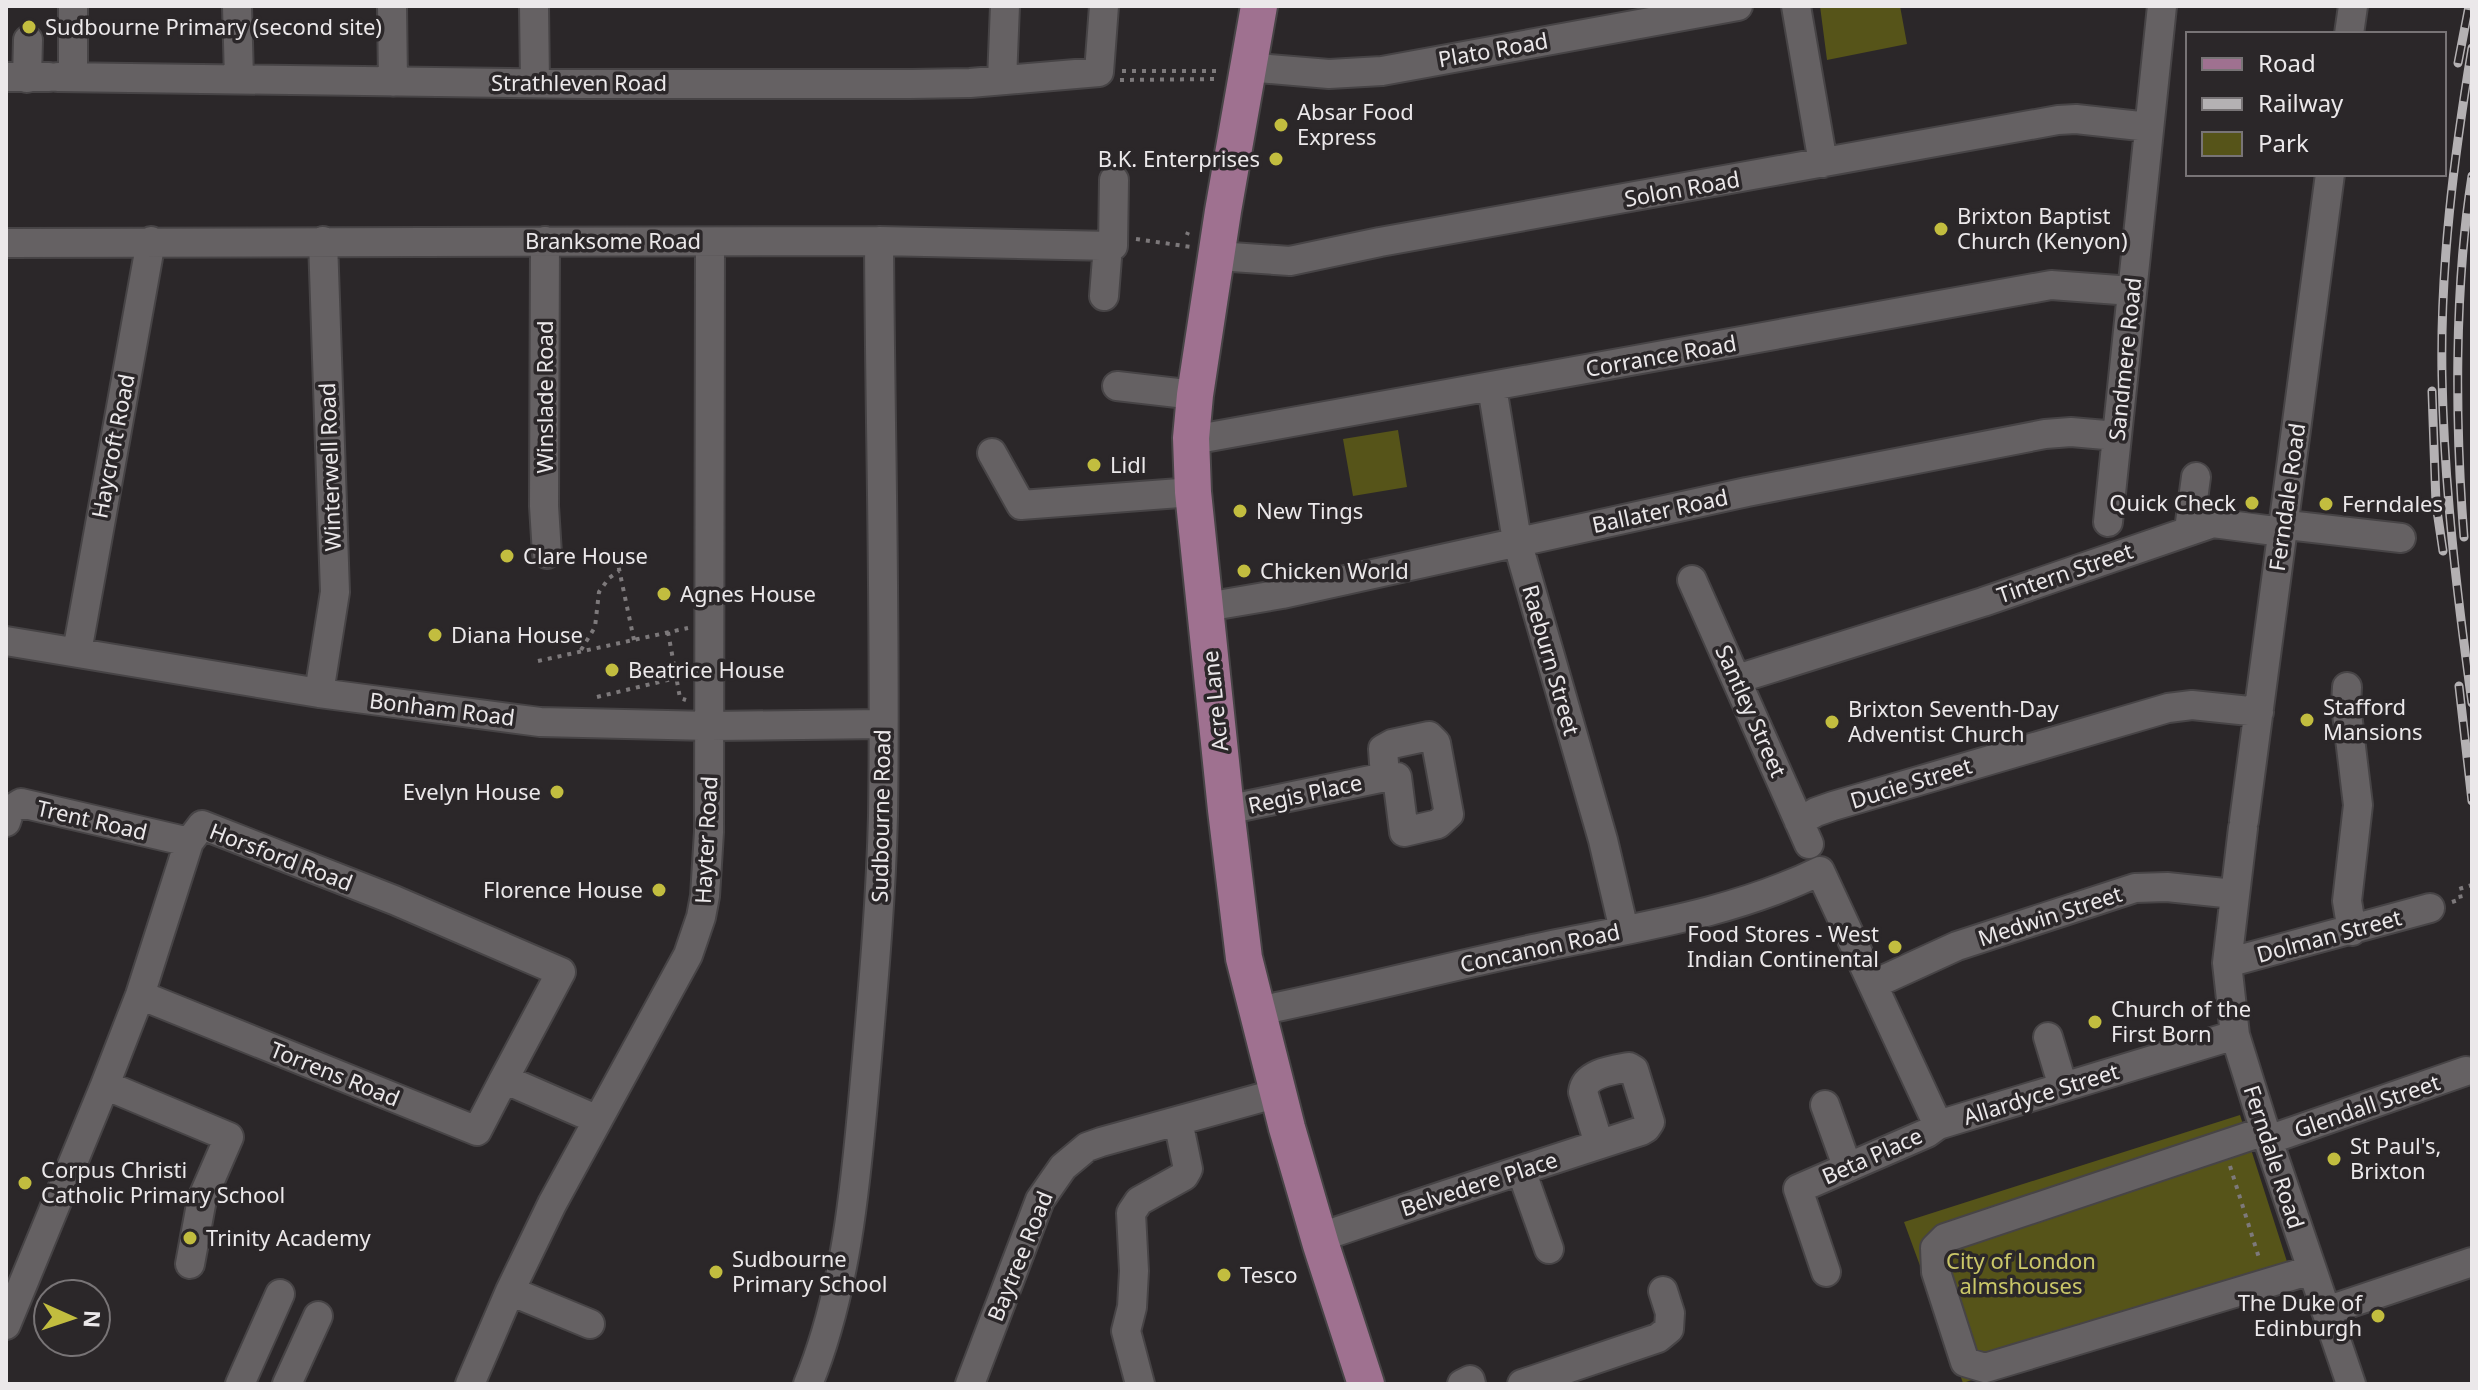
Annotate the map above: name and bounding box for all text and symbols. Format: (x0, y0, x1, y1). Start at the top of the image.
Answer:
place label: Sudbourne Primary (second site) (45, 11, 382, 41)
marker: Sudbourne Primary (second site) (20, 18, 38, 36)
street label: Plato Road (1435, 25, 1550, 73)
legend (2186, 32, 2446, 176)
text: Road (2258, 46, 2316, 79)
street label: Strathleven Road (491, 67, 667, 97)
text: Railway (2258, 86, 2344, 119)
place label: Absar Food Express (1297, 96, 1414, 151)
marker: Absar Food Express (1272, 116, 1290, 134)
text: Park (2258, 126, 2309, 159)
place label: B.K. Enterprises (1098, 143, 1260, 173)
marker: B.K. Enterprises (1267, 150, 1285, 168)
street label: Solon Road (1622, 163, 1742, 213)
place label: Brixton Baptist Church (Kenyon) (1957, 200, 2128, 255)
marker: Brixton Baptist Church (Kenyon) (1932, 220, 1950, 238)
street label: Branksome Road (525, 225, 701, 255)
street label: Sandmere Road (2101, 276, 2148, 442)
street label: Winslade Road (529, 321, 559, 473)
street label: Corrance Road (1583, 327, 1738, 383)
street label: Haycroft Road (83, 371, 141, 521)
street label: Winterwell Road (311, 382, 347, 552)
street label: Ferndale Road (2261, 421, 2311, 573)
place label: Lidl (1110, 449, 1146, 479)
marker: Lidl (1085, 456, 1103, 474)
street label: Ballater Road (1589, 481, 1731, 539)
place label: Quick Check (2109, 487, 2236, 517)
place label: Ferndales (2342, 488, 2443, 518)
marker: Quick Check (2243, 494, 2261, 512)
place label: New Tings (1256, 495, 1363, 525)
marker: Ferndales (2317, 495, 2335, 513)
marker: New Tings (1231, 502, 1249, 520)
street label: Tintern Street (1993, 535, 2137, 609)
place label: Clare House (523, 540, 648, 570)
marker: Clare House (498, 547, 516, 565)
place label: Chicken World (1260, 555, 1409, 585)
marker: Chicken World (1235, 562, 1253, 580)
place label: Agnes House (680, 578, 816, 608)
street label: Raeburn Street (1516, 581, 1588, 739)
marker: Agnes House (655, 585, 673, 603)
place label: Diana House (451, 619, 583, 649)
marker: Diana House (426, 626, 444, 644)
street label: Santley Street (1709, 640, 1795, 782)
street label: Acre Lane (1194, 649, 1234, 753)
place label: Beatrice House (628, 654, 785, 684)
marker: Beatrice House (603, 661, 621, 679)
street label: Bonham Road (368, 684, 517, 732)
place label: Stafford Mansions (2323, 691, 2423, 746)
place label: Brixton Seventh-Day Adventist Church (1848, 693, 2060, 748)
marker: Stafford Mansions (2298, 711, 2316, 729)
marker: Brixton Seventh-Day Adventist Church (1823, 713, 1841, 731)
street label: Sudbourne Road (863, 729, 897, 903)
street label: Ducie Street (1846, 749, 1975, 815)
street label: Regis Place (1245, 766, 1365, 820)
street label: Hayter Road (687, 775, 723, 905)
place label: Evelyn House (403, 776, 541, 806)
marker: Evelyn House (548, 783, 566, 801)
street label: Trent Road (34, 792, 150, 846)
street label: Horsford Road (206, 815, 357, 897)
place label: Florence House (483, 874, 643, 904)
street label: Medwin Street (1974, 878, 2126, 952)
marker: Florence House (650, 881, 668, 899)
street label: Dolman Street (2253, 901, 2404, 969)
street label: Concanon Road (1457, 915, 1623, 979)
place label: Food Stores - West Indian Continental (1687, 918, 1879, 973)
marker: Food Stores - West Indian Continental (1886, 938, 1904, 956)
place label: Church of the First Born (2111, 993, 2251, 1048)
marker: Church of the First Born (2086, 1013, 2104, 1031)
street label: Torrens Road (266, 1034, 404, 1113)
street label: Allardyce Street (1959, 1055, 2122, 1131)
street label: Glendall Street (2290, 1066, 2443, 1144)
street label: Ferndale Road (2238, 1081, 2312, 1232)
street label: Beta Place (1817, 1120, 1927, 1191)
place label: St Paul's, Brixton (2350, 1130, 2441, 1185)
street label: Belvedere Place (1397, 1144, 1561, 1222)
marker: St Paul's, Brixton (2325, 1150, 2343, 1168)
place label: Corpus Christi Catholic Primary School (41, 1154, 285, 1209)
marker: Corpus Christi Catholic Primary School (16, 1174, 34, 1192)
street label: Baytree Road (979, 1186, 1059, 1325)
place label: Trinity Academy (206, 1222, 372, 1252)
marker: Trinity Academy (181, 1229, 199, 1247)
place label: Sudbourne Primary School (732, 1243, 888, 1298)
park label: City of London almshouses (1946, 1245, 2096, 1300)
place label: Tesco (1240, 1259, 1298, 1289)
marker: Sudbourne Primary School (707, 1263, 725, 1281)
marker: Tesco (1215, 1266, 1233, 1284)
north arrow (32, 1278, 112, 1358)
place label: The Duke of Edinburgh (2238, 1287, 2363, 1342)
marker: The Duke of Edinburgh (2369, 1307, 2387, 1325)
text: N (78, 1309, 108, 1329)

